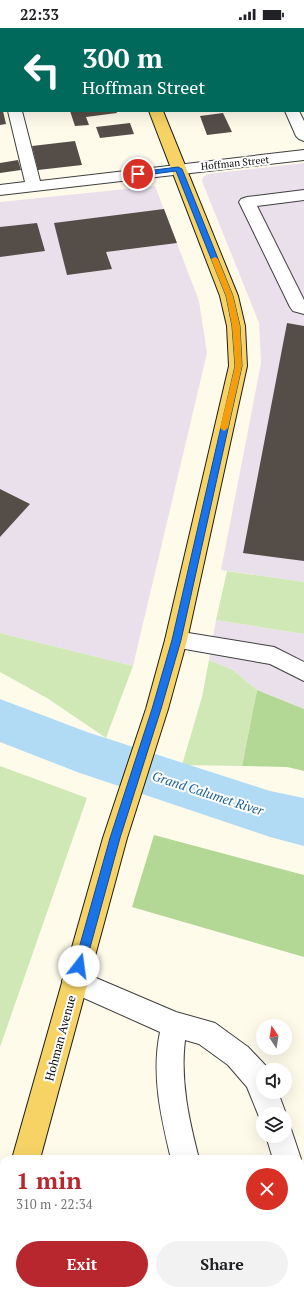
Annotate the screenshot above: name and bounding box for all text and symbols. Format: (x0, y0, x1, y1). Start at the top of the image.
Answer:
text: 22:33 (20, 4, 59, 24)
text: 300 m (82, 39, 163, 76)
icon: left (16, 44, 68, 96)
text: Hoffman Street (82, 75, 205, 99)
street label: Hoffman Street (200, 153, 270, 173)
pin (121, 157, 155, 191)
icon: arrive (127, 163, 149, 185)
water label: Grand Calumet River (150, 767, 267, 820)
position arrow (58, 945, 100, 987)
street label: Hohman Avenue (41, 994, 79, 1082)
north arrow (256, 1019, 292, 1055)
map controls (256, 1019, 292, 1143)
button: sound (256, 1063, 292, 1099)
button: layers (256, 1107, 292, 1143)
text: 1 min (16, 1164, 82, 1196)
button: close (246, 1168, 288, 1210)
text: 310 m · 22:34 (16, 1195, 93, 1213)
button: Exit (16, 1241, 148, 1287)
button: Share (156, 1241, 288, 1287)

